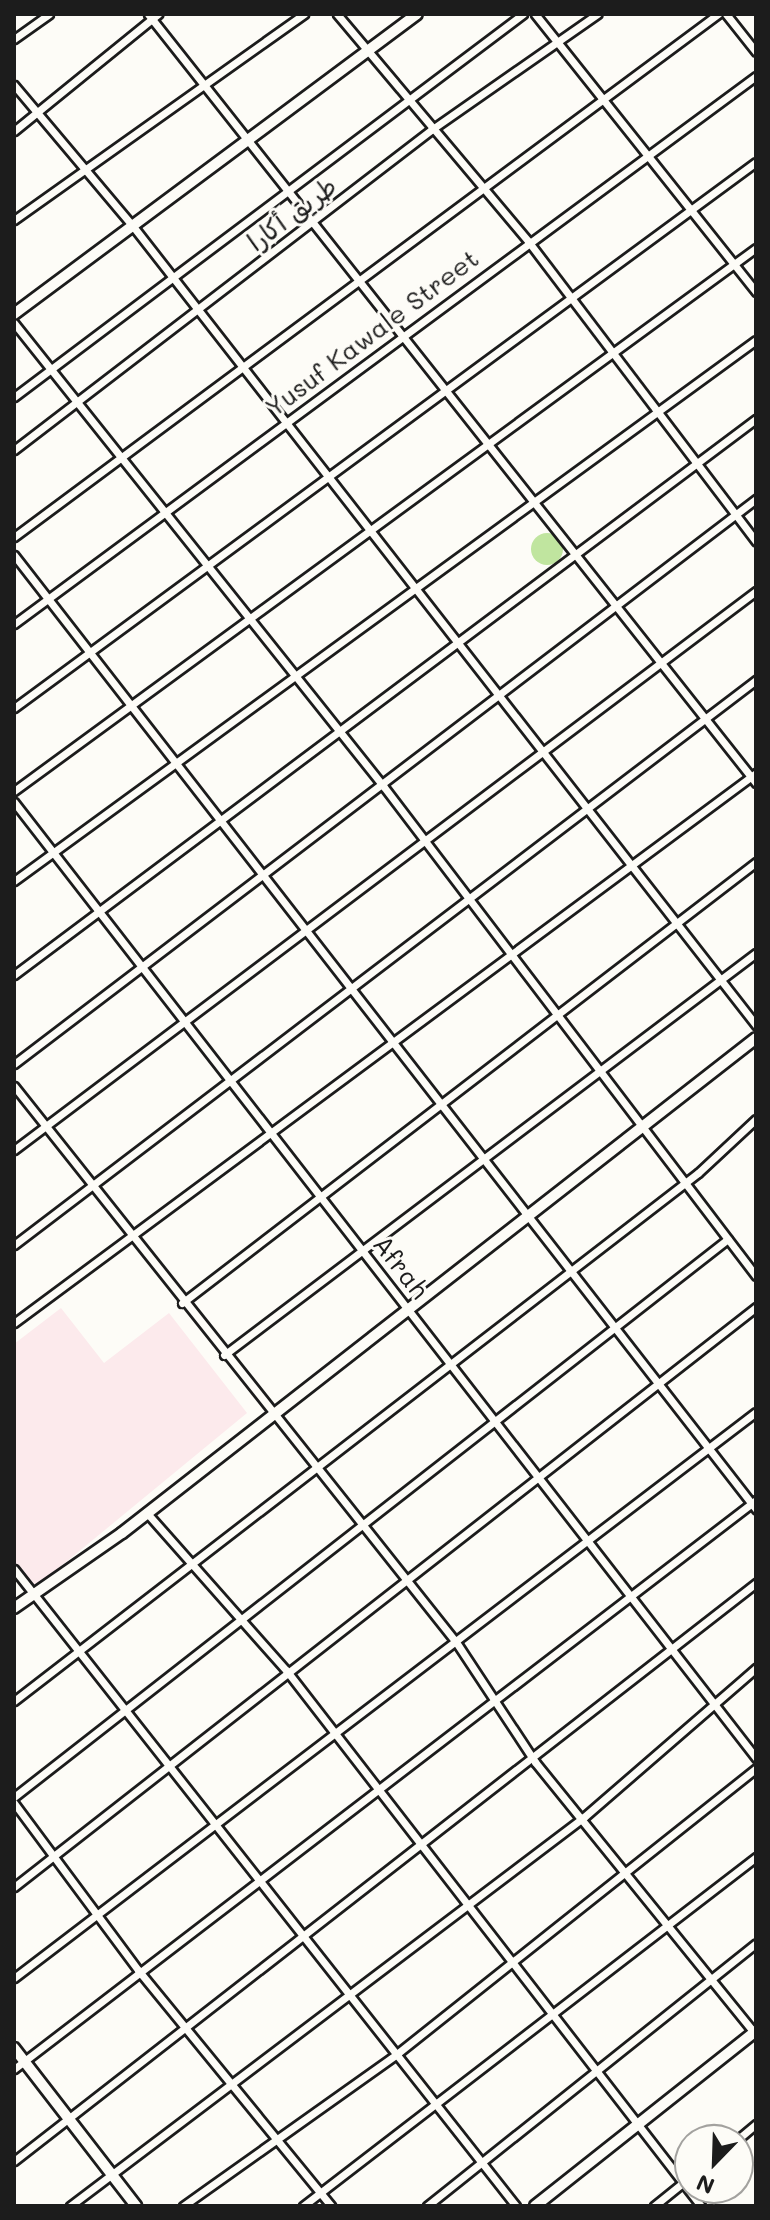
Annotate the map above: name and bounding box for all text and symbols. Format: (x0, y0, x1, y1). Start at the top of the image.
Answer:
street label: طريق أكارا (241, 170, 343, 258)
street label: Yusuf Kawale Street (259, 243, 485, 423)
street label: Afrah (367, 1229, 435, 1305)
north arrow (674, 2124, 754, 2204)
text: N (692, 2168, 719, 2201)

